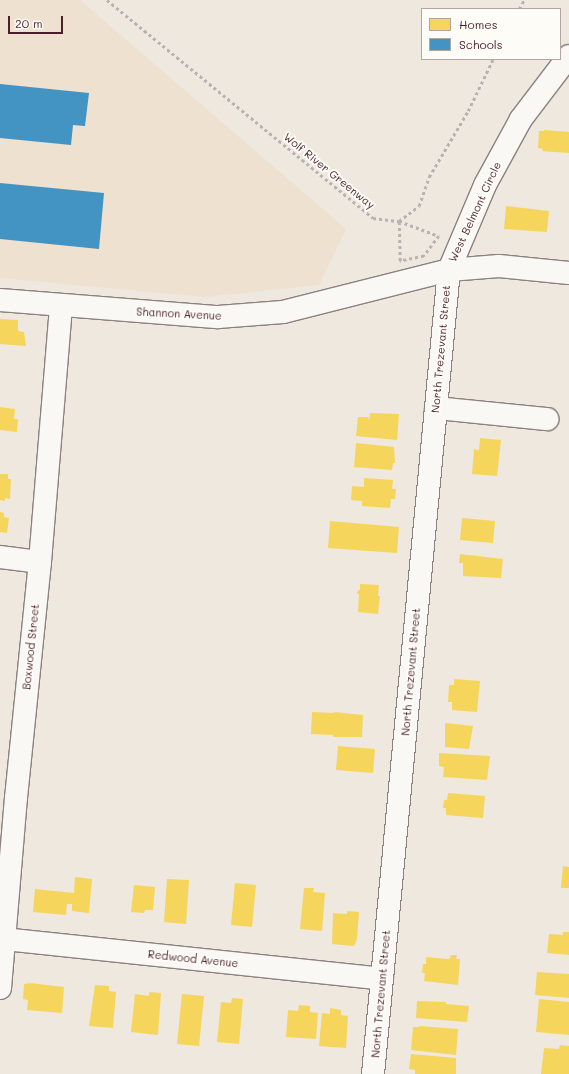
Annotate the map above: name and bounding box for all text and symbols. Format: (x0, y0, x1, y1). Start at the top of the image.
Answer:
scale bar (10, 8, 65, 34)
legend (421, 8, 561, 60)
text: 20 m (15, 15, 43, 31)
text: Homes (459, 16, 498, 32)
text: Schools (459, 36, 503, 52)
street label: Wolf River Greenway (281, 130, 377, 212)
street label: West Belmont Circle (446, 160, 504, 264)
street label: North Trezevant Street (429, 285, 453, 413)
street label: Shannon Avenue (136, 305, 222, 323)
street label: Boxwood Street (20, 604, 42, 690)
street label: North Trezevant Street (399, 608, 423, 736)
street label: North Trezevant Street (369, 930, 393, 1058)
street label: Redwood Avenue (147, 948, 239, 970)

